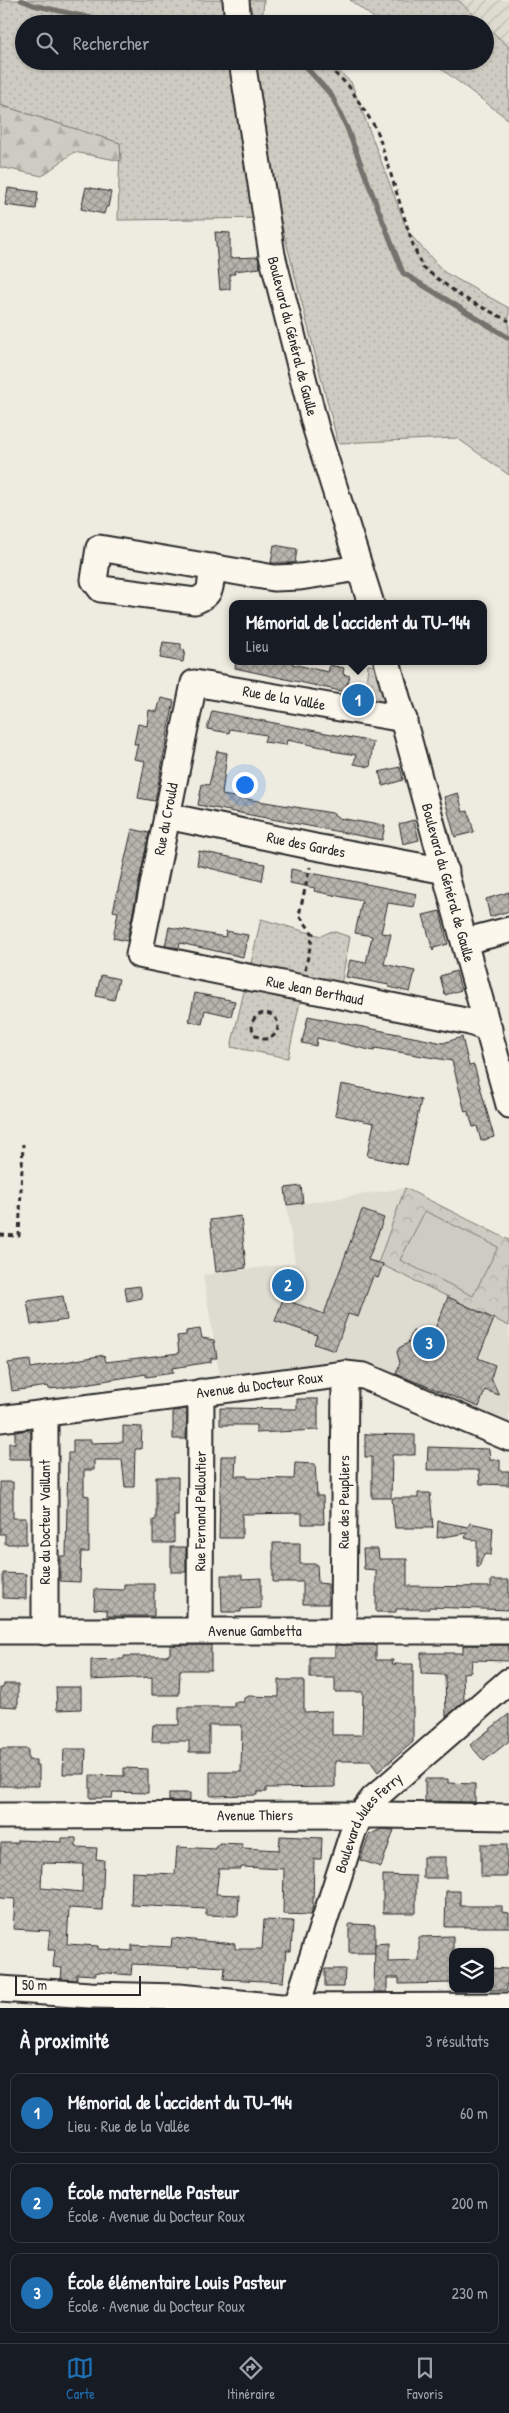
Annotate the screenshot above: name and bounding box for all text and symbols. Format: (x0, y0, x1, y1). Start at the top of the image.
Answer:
search box (15, 15, 494, 70)
icon: search (33, 29, 61, 57)
text: Rechercher (73, 30, 150, 56)
street label: Boulevard du Général de Gaulle (263, 254, 323, 418)
popup (229, 600, 487, 665)
text: Mémorial de l'accident du TU-144 (246, 609, 470, 635)
text: Lieu (246, 635, 268, 657)
street label: Rue de la Vallée (241, 680, 327, 715)
pin: 1 (342, 681, 374, 719)
your location (232, 772, 258, 798)
street label: Rue du Crould (148, 781, 183, 857)
street label: Boulevard du Général de Gaulle (417, 801, 480, 964)
street label: Rue des Gardes (265, 826, 347, 862)
street label: Rue Jean Berthaud (265, 970, 365, 1010)
pin: 2 (272, 1266, 304, 1304)
pin: 3 (413, 1324, 445, 1362)
street label: Avenue du Docteur Roux (195, 1366, 325, 1403)
street label: Rue Fernand Pelloutier (189, 1450, 211, 1571)
street label: Rue des Peupliers (333, 1455, 354, 1549)
street label: Rue du Docteur Vaillant (34, 1459, 55, 1584)
street label: Avenue Gambetta (208, 1620, 302, 1641)
street label: Boulevard Jules Ferry (329, 1767, 406, 1876)
street label: Avenue Thiers (217, 1804, 293, 1825)
map controls (449, 1948, 494, 1993)
button: layers (449, 1948, 494, 1993)
scale bar (15, 1973, 141, 1996)
text: 50 m (22, 1975, 47, 1994)
text: À proximité (20, 2026, 109, 2055)
text: 3 résultats (425, 2030, 489, 2052)
text: Mémorial de l'accident du TU-144 (68, 2089, 292, 2115)
text: 1 (34, 2102, 40, 2124)
text: 60 m (460, 2102, 488, 2124)
text: Lieu · Rue de la Vallée (68, 2115, 190, 2137)
text: École maternelle Pasteur (68, 2179, 239, 2205)
text: 2 (33, 2192, 41, 2214)
text: 200 m (452, 2192, 488, 2214)
text: École · Avenue du Docteur Roux (68, 2205, 245, 2227)
text: École élémentaire Louis Pasteur (68, 2269, 286, 2295)
text: 3 (33, 2282, 41, 2304)
text: 230 m (452, 2282, 488, 2304)
text: École · Avenue du Docteur Roux (68, 2295, 245, 2317)
tab: Carte (66, 2354, 95, 2403)
tab: Itinéraire (227, 2354, 275, 2403)
tab: Favoris (407, 2354, 443, 2403)

